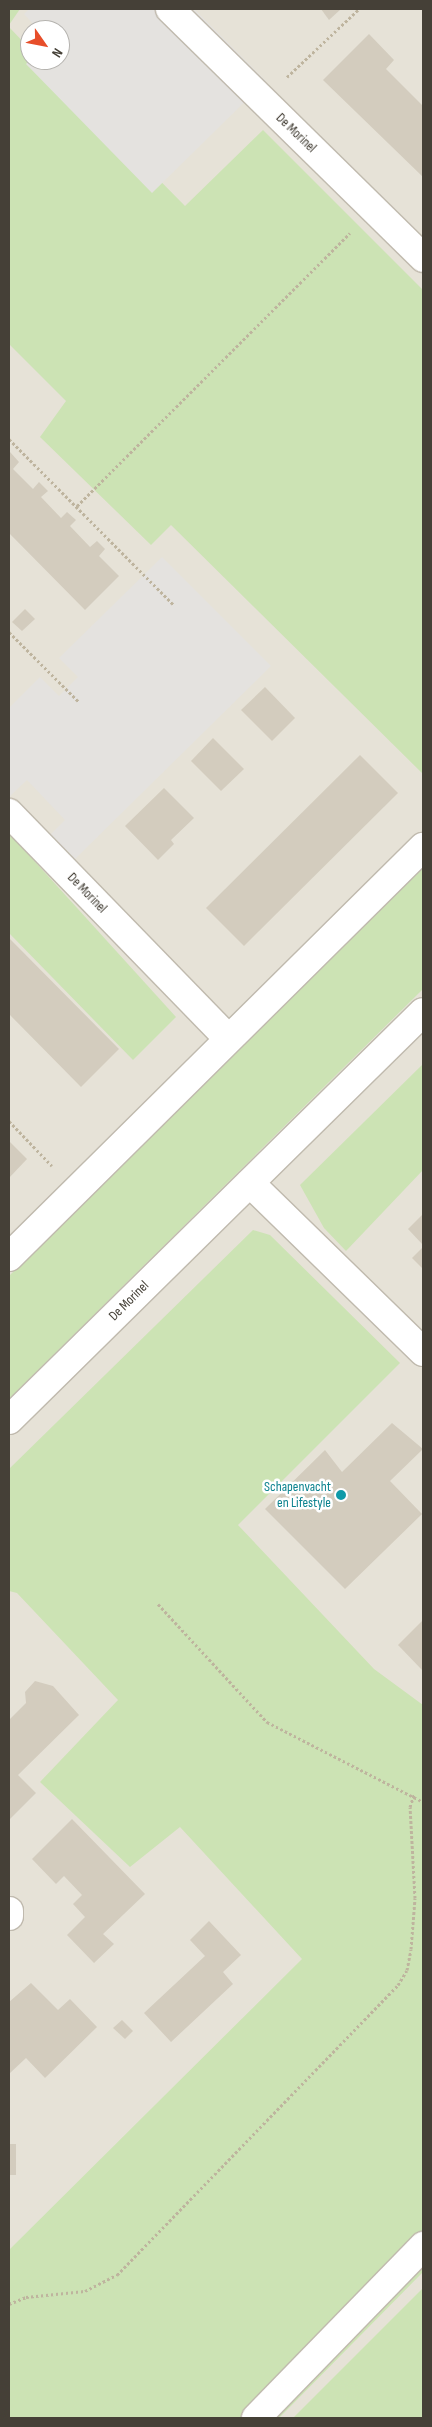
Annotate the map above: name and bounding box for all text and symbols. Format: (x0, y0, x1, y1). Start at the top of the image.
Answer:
north arrow (20, 20, 70, 70)
text: N (48, 45, 66, 61)
street label: De Morinel (272, 110, 320, 156)
street label: De Morinel (64, 869, 110, 917)
street label: De Morinel (105, 1277, 153, 1325)
place label: Schapenvacht en Lifestyle (264, 1479, 331, 1511)
marker: Schapenvacht en Lifestyle (335, 1489, 347, 1501)

